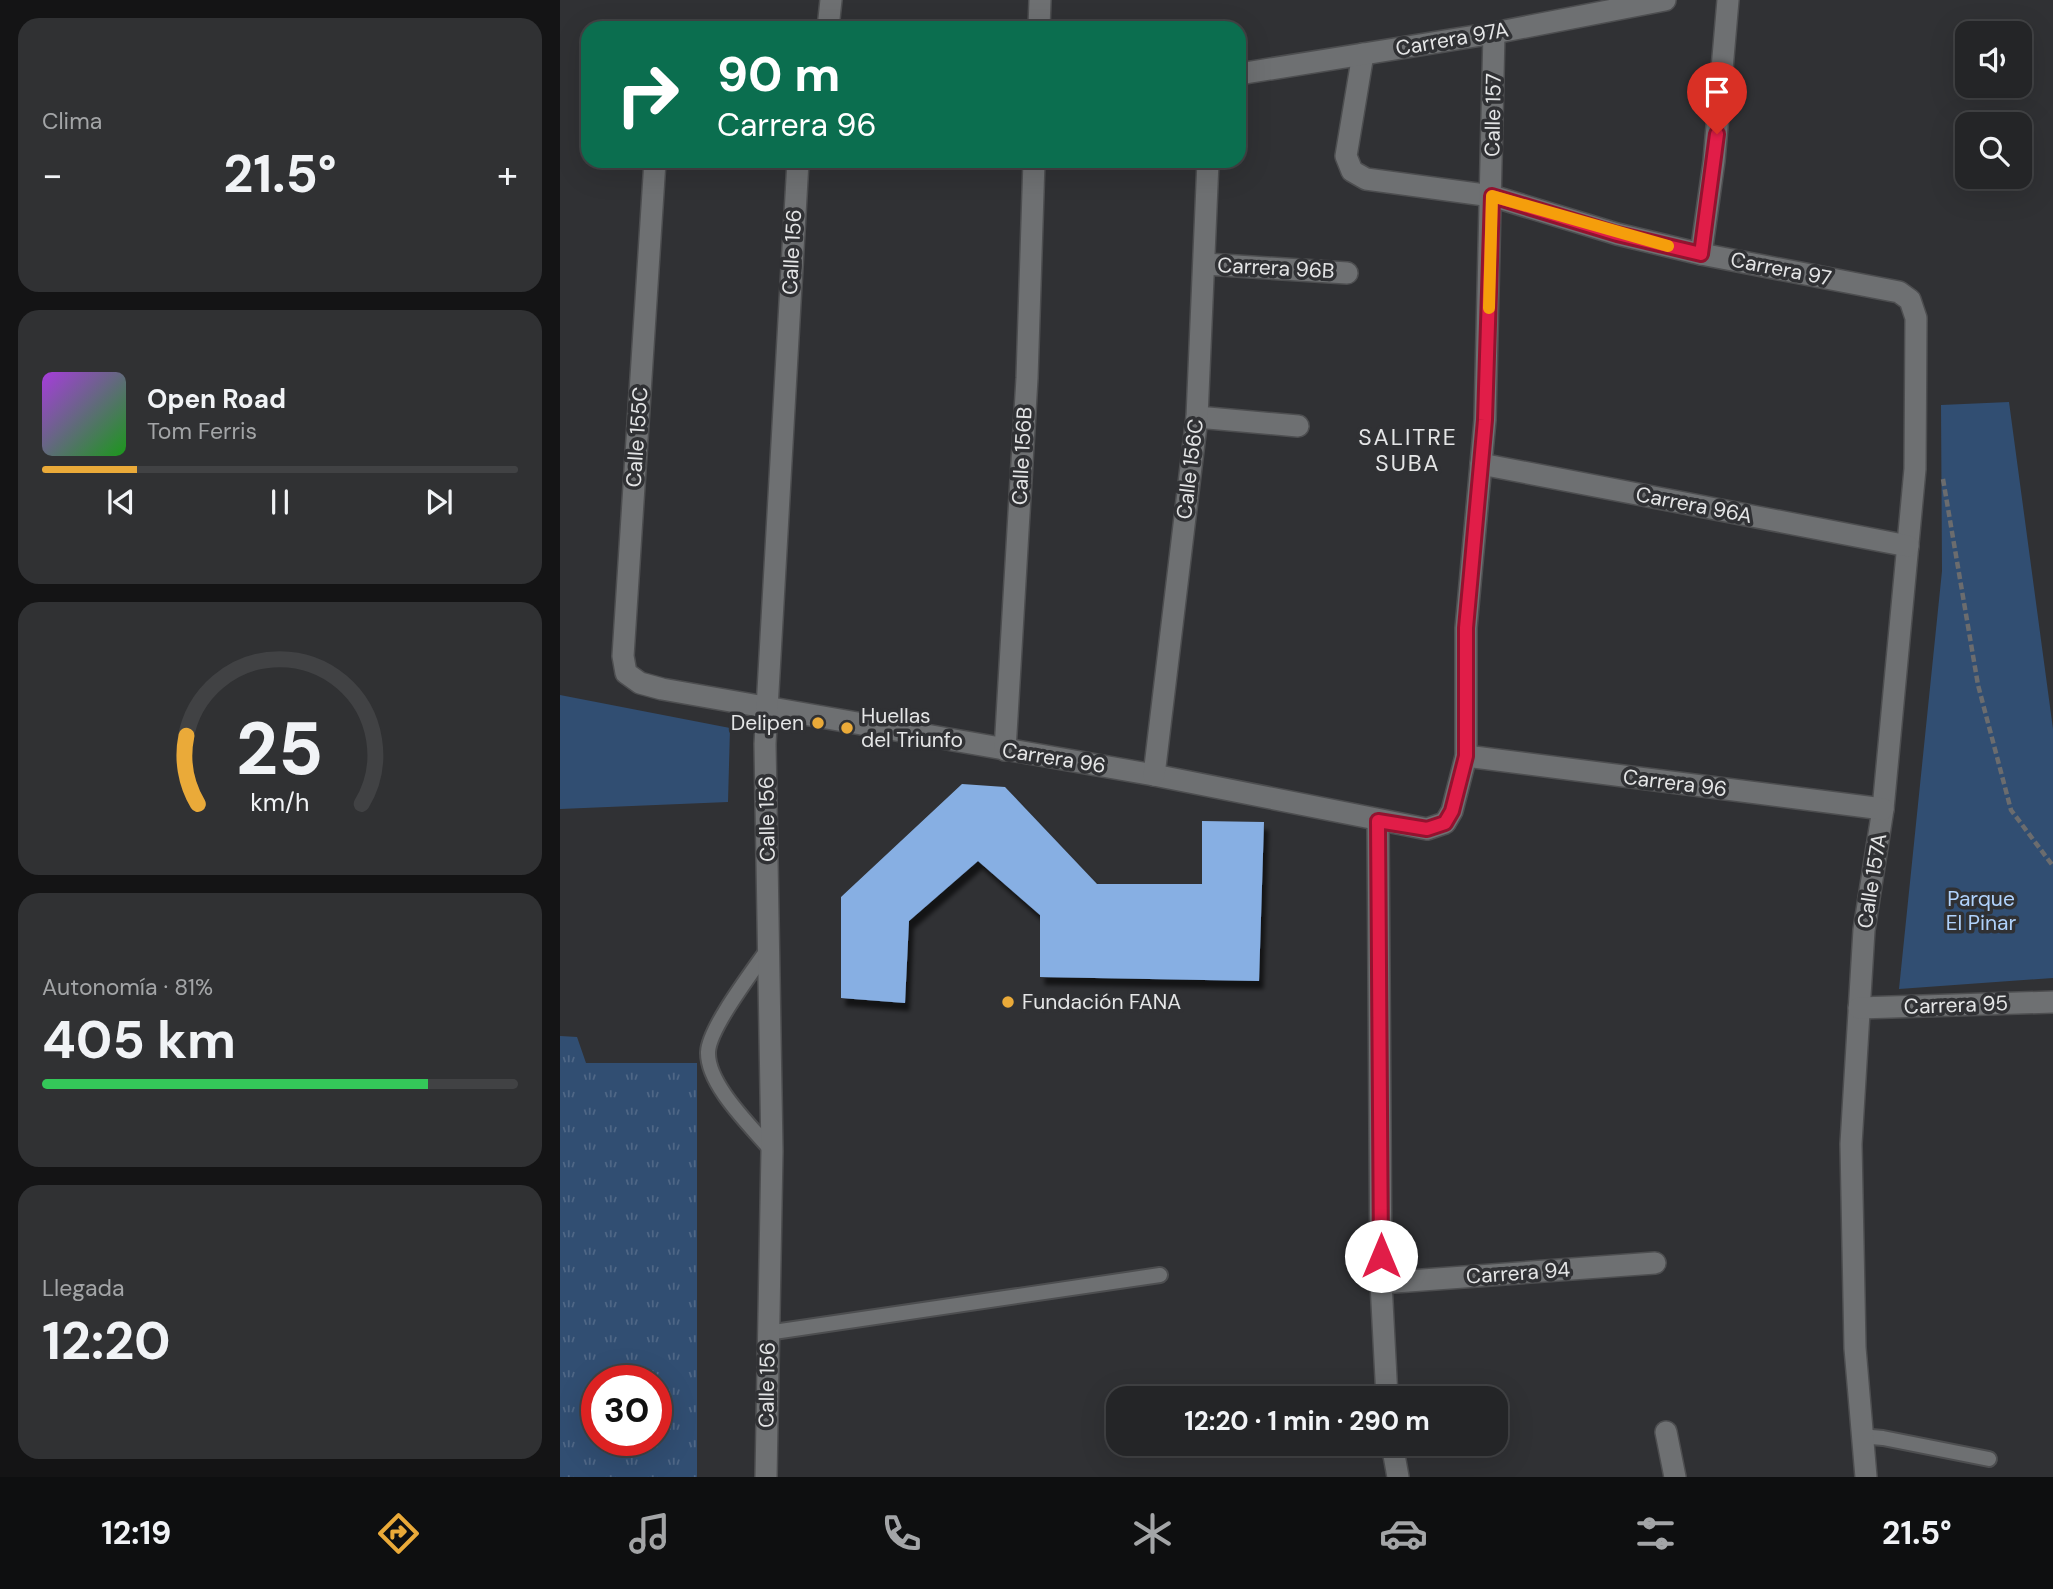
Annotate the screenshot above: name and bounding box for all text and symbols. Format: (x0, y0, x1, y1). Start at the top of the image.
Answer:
street label: Carrera 97A (1393, 15, 1511, 63)
map controls (1955, 21, 2032, 189)
button: sound (1955, 21, 2032, 98)
text: 90 m (717, 42, 840, 106)
icon: right (602, 49, 693, 140)
pin (1687, 62, 1747, 134)
street label: Calle 157 (1478, 73, 1508, 157)
icon: arrive (1698, 73, 1736, 111)
text: Carrera 96 (717, 104, 877, 146)
text: Clima (42, 106, 102, 136)
button: search (1955, 112, 2032, 189)
text: 21.5° (223, 140, 337, 208)
text: − (42, 150, 63, 200)
text: + (497, 150, 518, 200)
street label: Calle 156 (776, 208, 808, 296)
street label: Carrera 97 (1728, 246, 1834, 292)
street label: Carrera 96B (1217, 251, 1335, 285)
text: Open Road (147, 382, 286, 416)
street label: Calle 155C (620, 386, 654, 488)
street label: Calle 156B (1005, 406, 1039, 506)
text: Tom Ferris (147, 416, 257, 446)
street label: Calle 156C (1170, 417, 1210, 521)
district label: SALITRE SUBA (1358, 422, 1458, 478)
street label: Carrera 96A (1633, 480, 1755, 530)
icon: previous (102, 483, 140, 521)
icon: pause (261, 483, 299, 521)
icon: next (420, 483, 458, 521)
place label: Huellas del Triunfo (861, 702, 963, 754)
text: 25 (236, 703, 324, 798)
place label: Delipen (731, 709, 804, 737)
marker: Delipen (810, 715, 826, 731)
marker: Huellas del Triunfo (839, 720, 855, 736)
street label: Carrera 96 (1000, 736, 1108, 780)
street label: Carrera 96 (1621, 763, 1729, 803)
street label: Calle 156 (752, 776, 782, 862)
text: km/h (250, 786, 310, 819)
street label: Calle 157A (1851, 831, 1893, 930)
park label: Parque El Pinar (1946, 885, 2017, 937)
text: Autonomía · 81% (42, 972, 213, 1002)
place label: Fundación FANA (1022, 988, 1181, 1016)
street label: Carrera 95 (1903, 989, 2009, 1021)
marker: Fundación FANA (1000, 994, 1016, 1010)
text: 405 km (42, 1006, 236, 1074)
position arrow (1344, 1219, 1418, 1293)
street label: Carrera 94 (1465, 1255, 1571, 1291)
text: Llegada (42, 1273, 125, 1303)
text: 12:20 (42, 1307, 171, 1375)
street label: Calle 156 (752, 1342, 782, 1428)
speed limit sign: 30 (581, 1365, 672, 1456)
text: 12:20 · 1 min · 290 m (1184, 1404, 1430, 1438)
icon: directions (374, 1509, 423, 1558)
icon: music (625, 1509, 674, 1558)
icon: phone (877, 1509, 926, 1558)
icon: climate (1128, 1509, 1177, 1558)
icon: car (1379, 1509, 1428, 1558)
icon: filters (1631, 1509, 1680, 1558)
text: 12:19 (101, 1512, 171, 1554)
text: 21.5° (1882, 1512, 1952, 1554)

